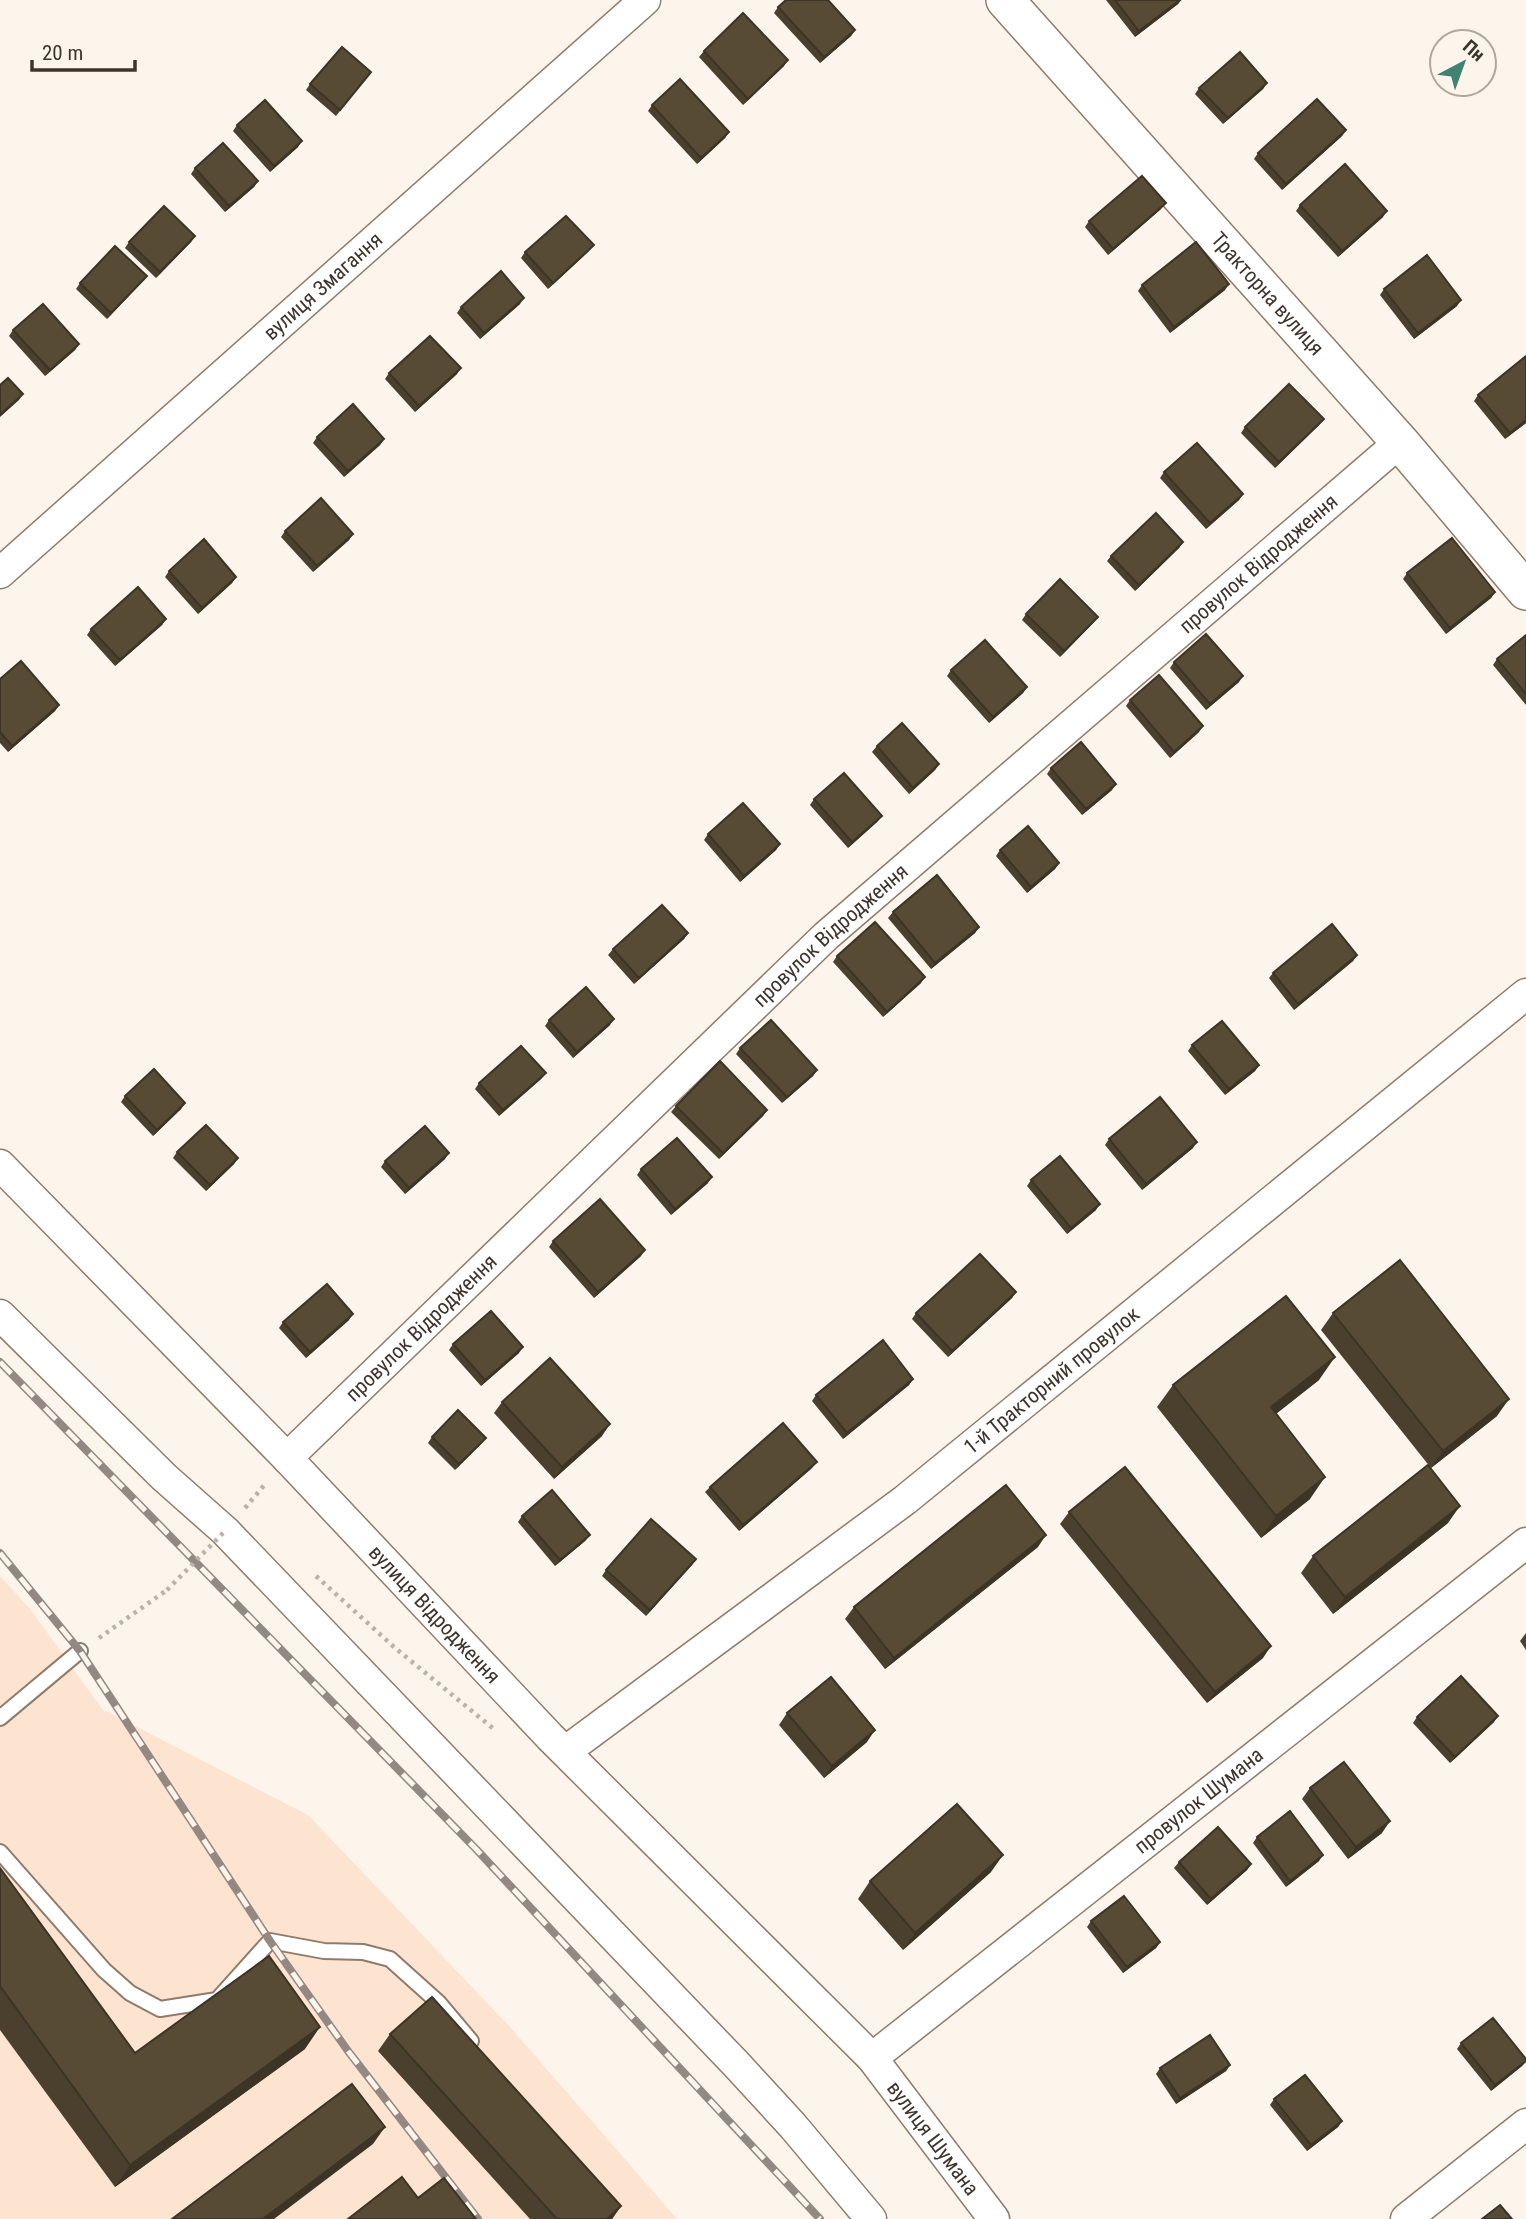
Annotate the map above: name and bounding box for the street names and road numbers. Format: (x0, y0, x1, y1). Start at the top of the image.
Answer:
street label: вулиця Змагання (259, 227, 387, 345)
street label: Тракторна вулиця (1206, 227, 1329, 360)
street label: провулок Відродження (1175, 489, 1342, 638)
street label: провулок Відродження (748, 859, 913, 1012)
street label: провулок Відродження (341, 1249, 502, 1406)
street label: 1-й Тракторний провулок (959, 1302, 1144, 1459)
street label: вулиця Відродження (364, 1540, 505, 1688)
street label: провулок Шумана (1130, 1743, 1268, 1859)
street label: вулиця Шумана (882, 2077, 984, 2200)

